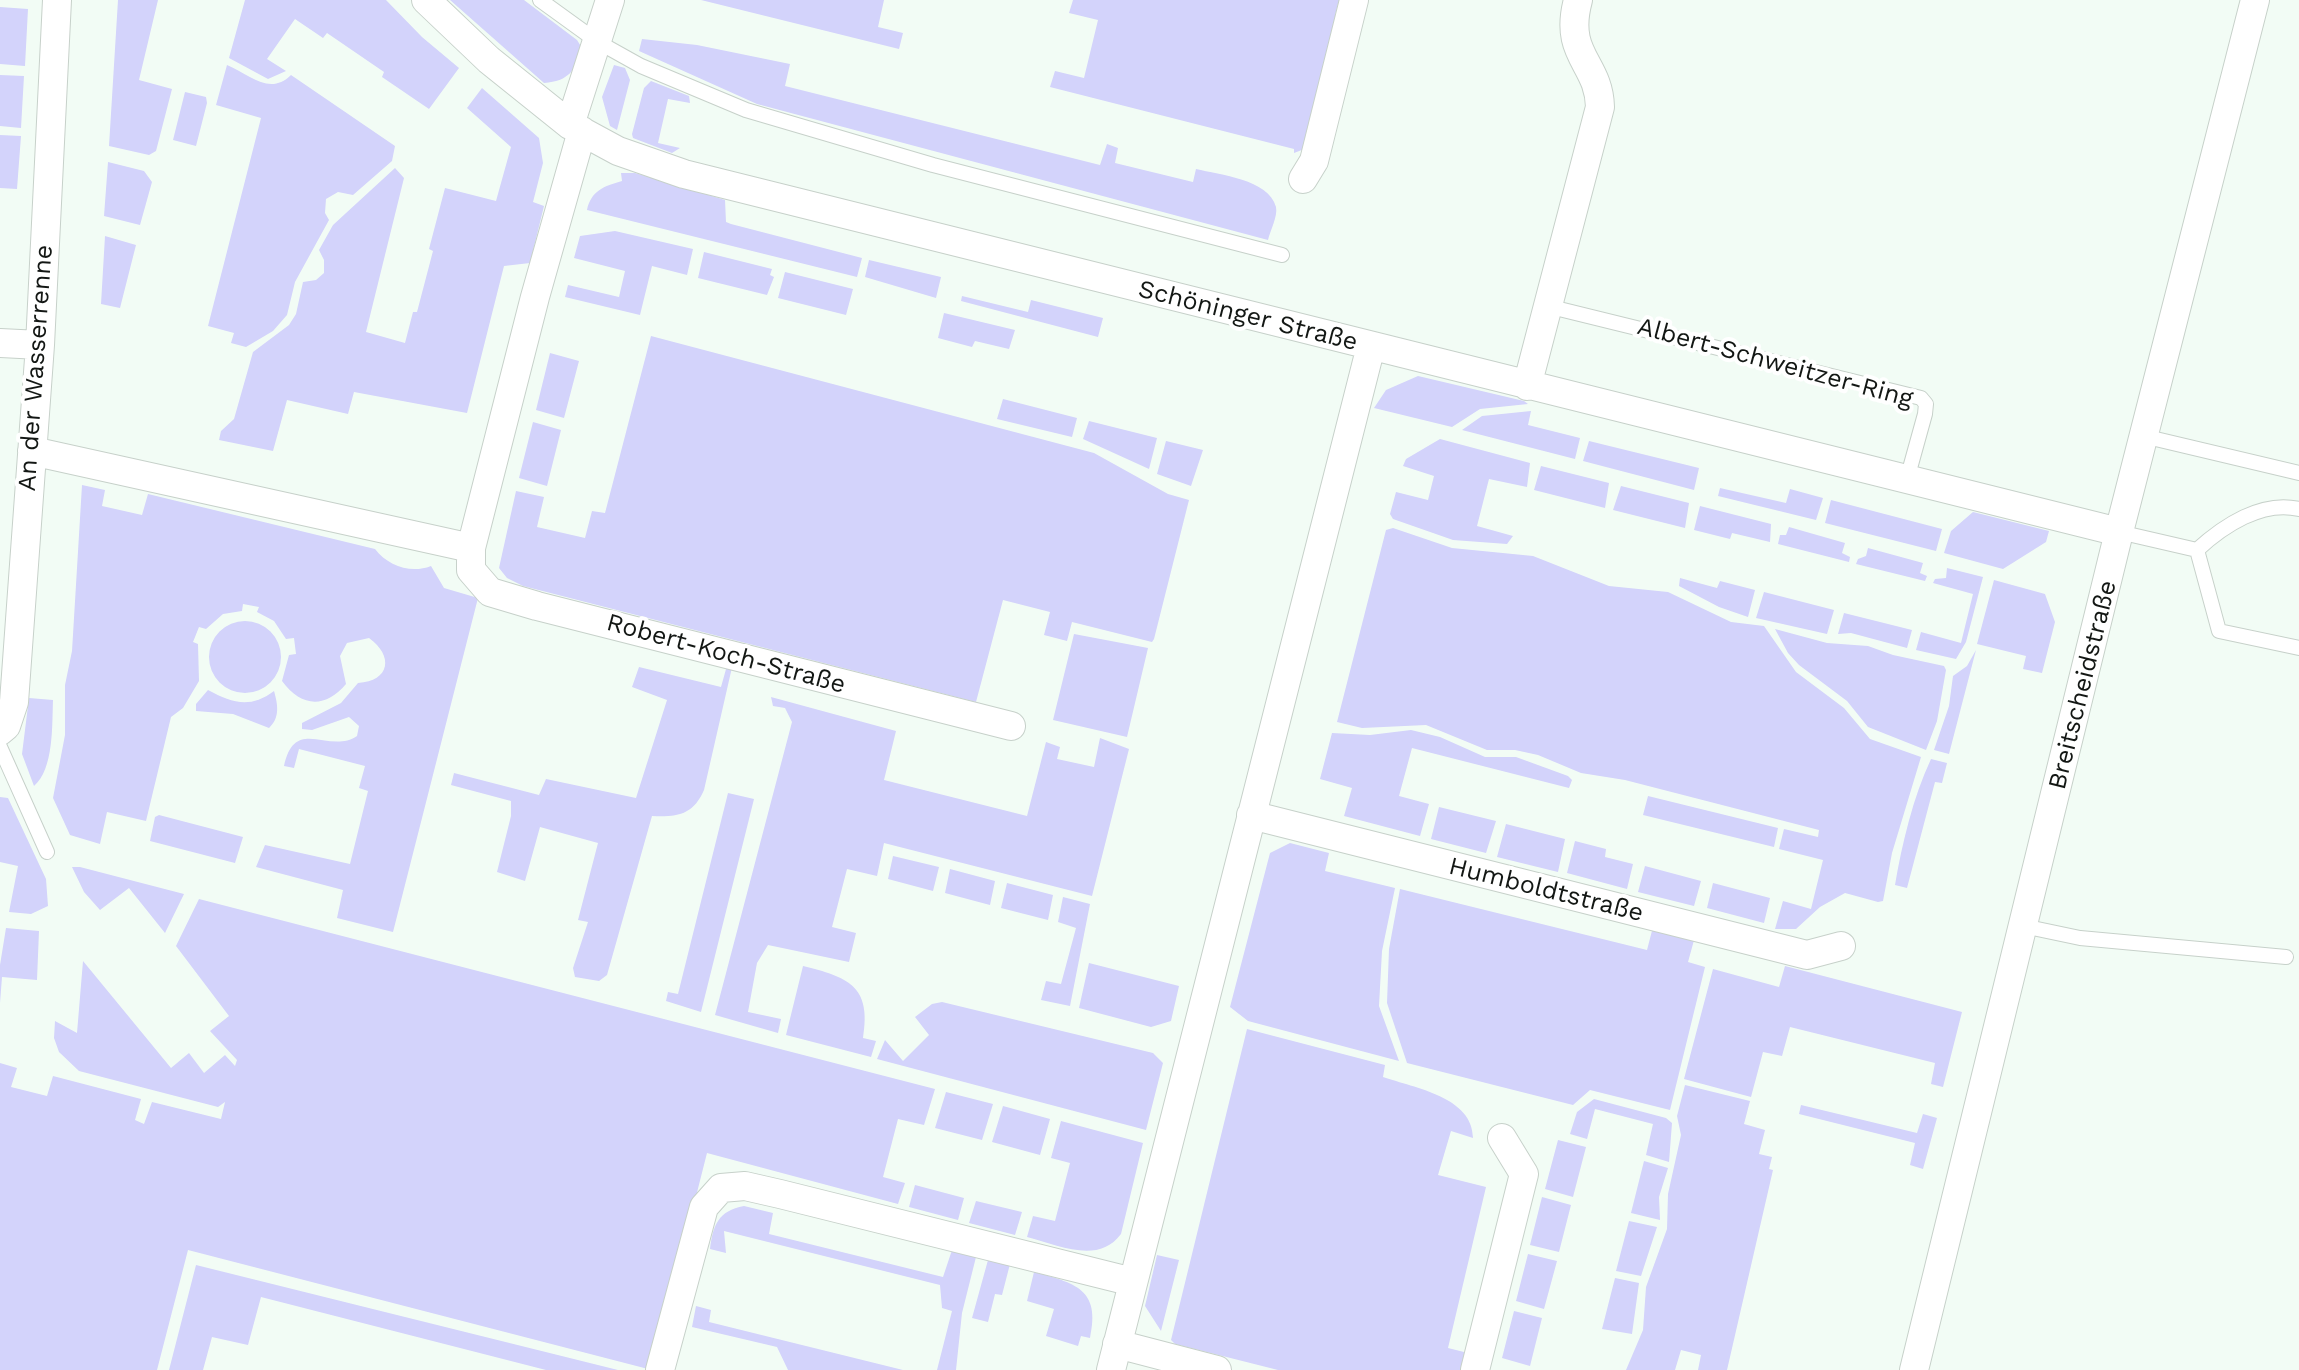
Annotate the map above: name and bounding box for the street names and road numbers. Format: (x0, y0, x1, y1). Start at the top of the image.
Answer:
street label: An der Wasserrenne (12, 244, 60, 492)
street label: Schöninger Straße (1135, 274, 1361, 358)
street label: Albert-Schweitzer-Ring (1634, 312, 1916, 414)
street label: Breitscheidstraße (2042, 577, 2124, 793)
street label: Robert-Koch-Straße (603, 608, 849, 700)
street label: Humboldtstraße (1446, 851, 1646, 929)

